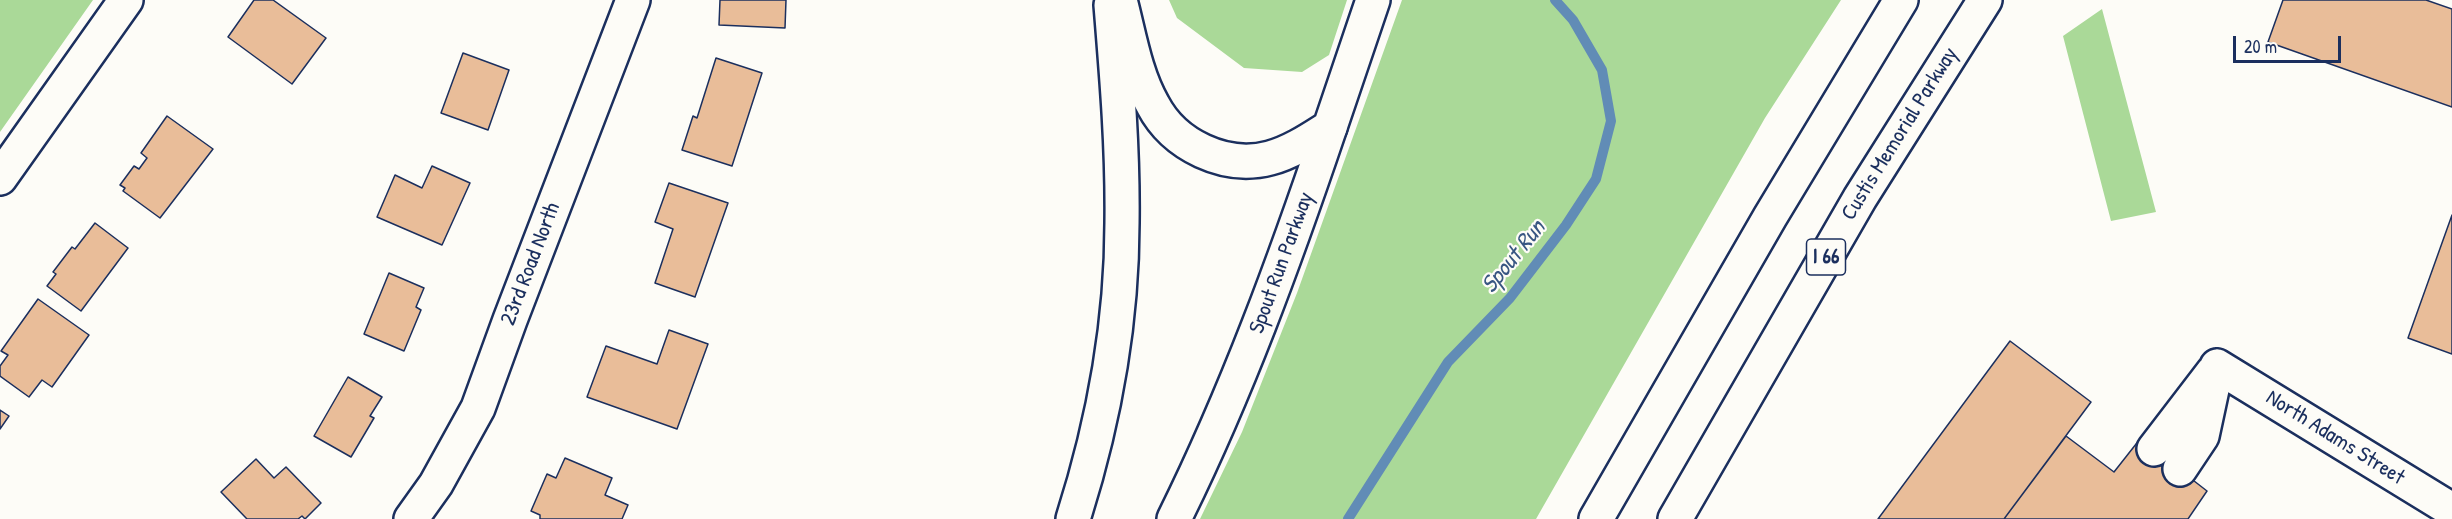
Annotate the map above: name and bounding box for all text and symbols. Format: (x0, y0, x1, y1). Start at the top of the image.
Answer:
scale bar (2236, 24, 2344, 62)
text: 20 m (2244, 34, 2277, 59)
street label: Custis Memorial Parkway (1836, 43, 1964, 225)
street label: Spout Run Parkway (1244, 189, 1320, 337)
street label: 23rd Road North (496, 199, 566, 329)
water label: Spout Run (1476, 215, 1552, 299)
road number: I 66 (1806, 239, 1846, 275)
street label: North Adams Street (2261, 385, 2409, 491)

